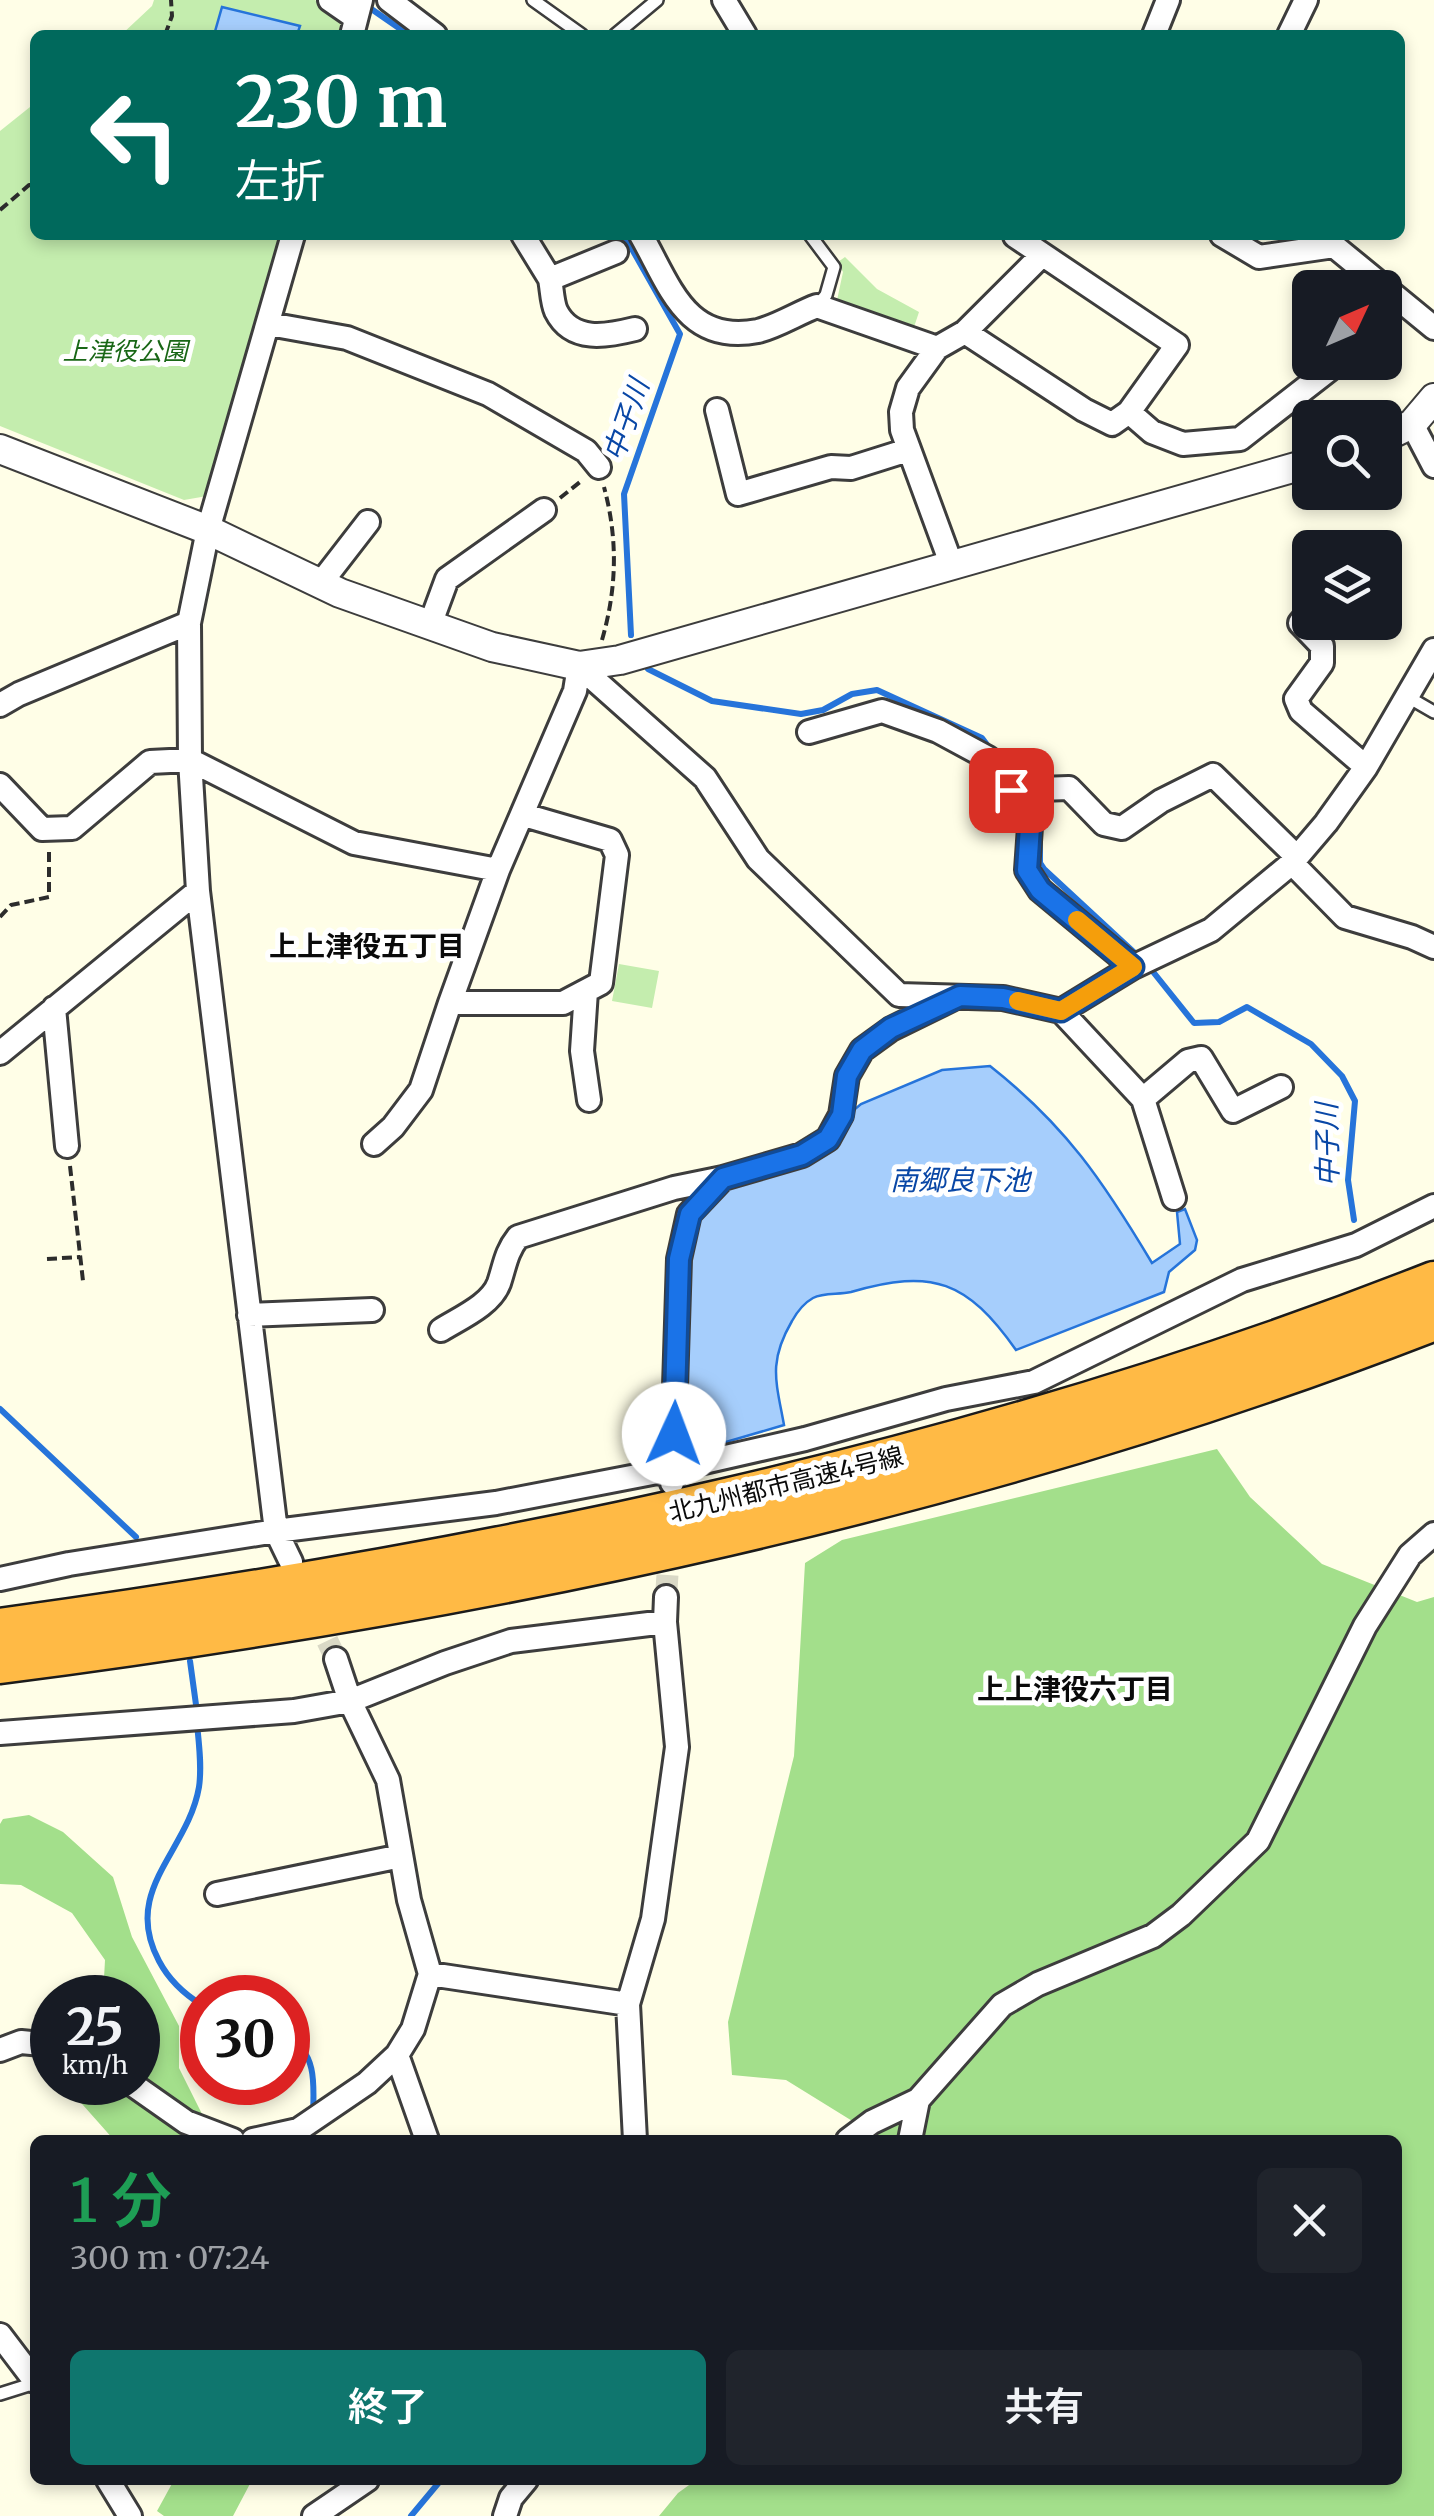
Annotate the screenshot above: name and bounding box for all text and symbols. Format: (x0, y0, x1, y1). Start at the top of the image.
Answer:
text: 230 m (235, 58, 447, 146)
icon: left (70, 70, 200, 200)
text: 左折 (235, 153, 325, 209)
north arrow (1292, 270, 1402, 380)
map controls (1292, 270, 1402, 640)
park label: 上津役公園 (62, 335, 190, 367)
water label: 中子川 (595, 372, 658, 466)
button: search (1292, 400, 1402, 510)
button: layers (1292, 530, 1402, 640)
pin (969, 748, 1054, 833)
icon: arrive (984, 763, 1039, 818)
district label: 上上津役五丁目 (269, 928, 465, 964)
water label: 中子川 (1308, 1100, 1346, 1187)
water label: 南郷良下池 (890, 1162, 1033, 1198)
position arrow (622, 1382, 726, 1486)
street label: 北九州都市高速4号線 (665, 1439, 907, 1529)
district label: 上上津役六丁目 (977, 1671, 1173, 1707)
speed limit sign: 30 (180, 1975, 310, 2105)
text: 25 (66, 1996, 124, 2059)
text: km/h (62, 2049, 128, 2081)
text: 1 分 (70, 2163, 172, 2238)
button: close (1257, 2168, 1362, 2273)
text: 300 m · 07:24 (70, 2238, 269, 2278)
button: 終了 (70, 2350, 706, 2465)
button: 共有 (726, 2350, 1362, 2465)

